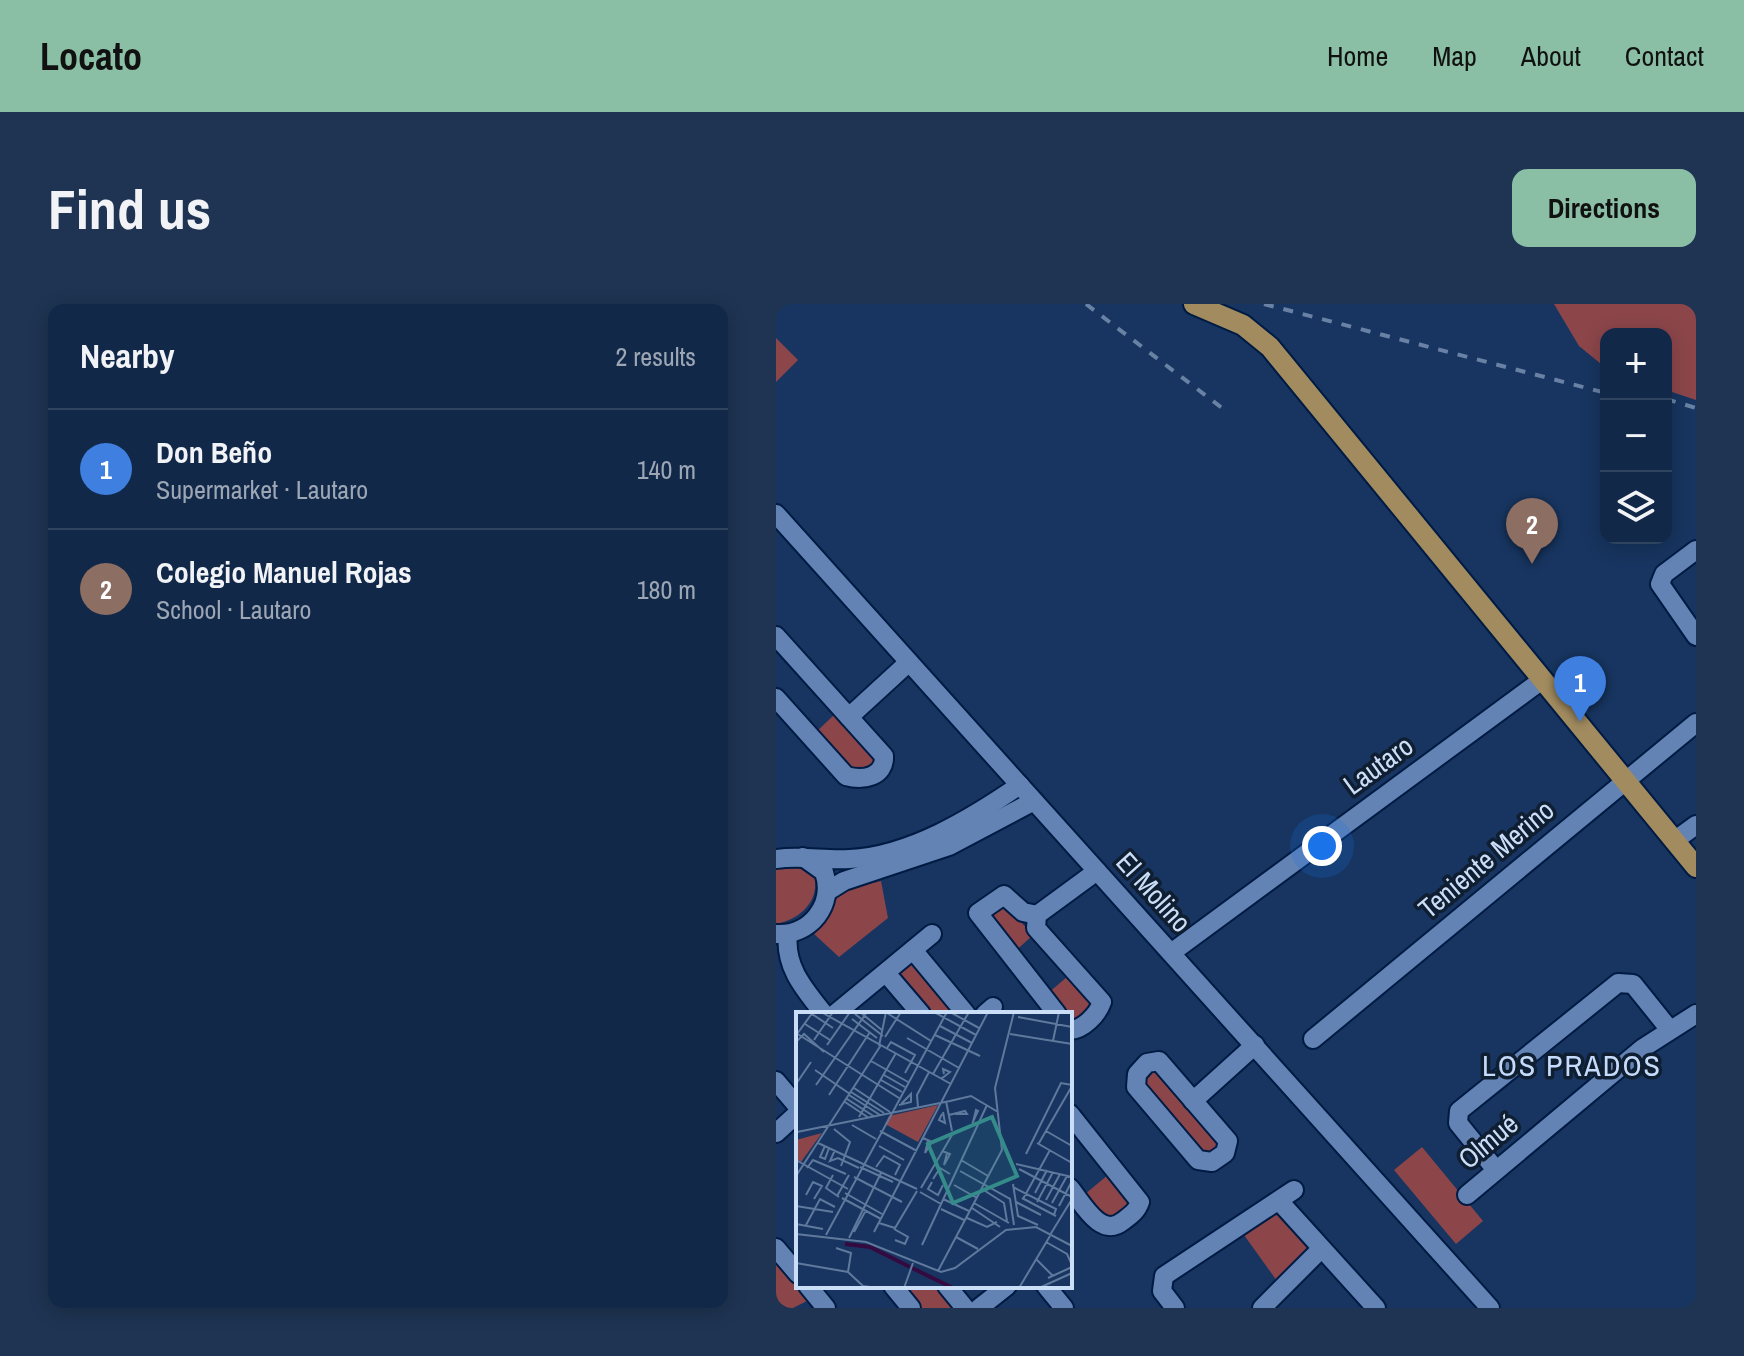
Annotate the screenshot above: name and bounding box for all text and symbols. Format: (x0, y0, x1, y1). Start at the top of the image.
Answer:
text: Locato (40, 31, 142, 82)
text: Home (1327, 37, 1388, 75)
text: Map (1432, 37, 1477, 75)
text: About (1521, 37, 1581, 75)
text: Contact (1625, 37, 1704, 75)
button: Directions (1512, 169, 1696, 247)
text: Find us (48, 171, 211, 246)
map controls (1600, 328, 1672, 544)
button: + (1600, 328, 1672, 400)
text: Nearby (80, 333, 175, 379)
text: 2 results (615, 339, 696, 374)
button: − (1600, 400, 1672, 472)
text: Don Beño (156, 432, 272, 472)
text: 1 (100, 452, 112, 487)
text: 140 m (637, 452, 696, 487)
text: Supermarket · Lautaro (156, 472, 368, 507)
button: layers (1600, 472, 1672, 544)
pin: 2 (1506, 498, 1558, 564)
text: Colegio Manuel Rojas (156, 552, 412, 592)
text: 2 (100, 572, 112, 607)
text: 180 m (637, 572, 696, 607)
text: School · Lautaro (156, 592, 311, 627)
pin: 1 (1554, 656, 1606, 722)
street label: Lautaro (1335, 727, 1421, 803)
street label: Teniente Merino (1410, 791, 1562, 927)
your location (1302, 826, 1342, 866)
street label: El Molino (1108, 844, 1200, 940)
inset map (796, 1012, 1072, 1288)
district label: LOS PRADOS (1482, 1045, 1662, 1085)
street label: Olmué (1450, 1105, 1526, 1177)

